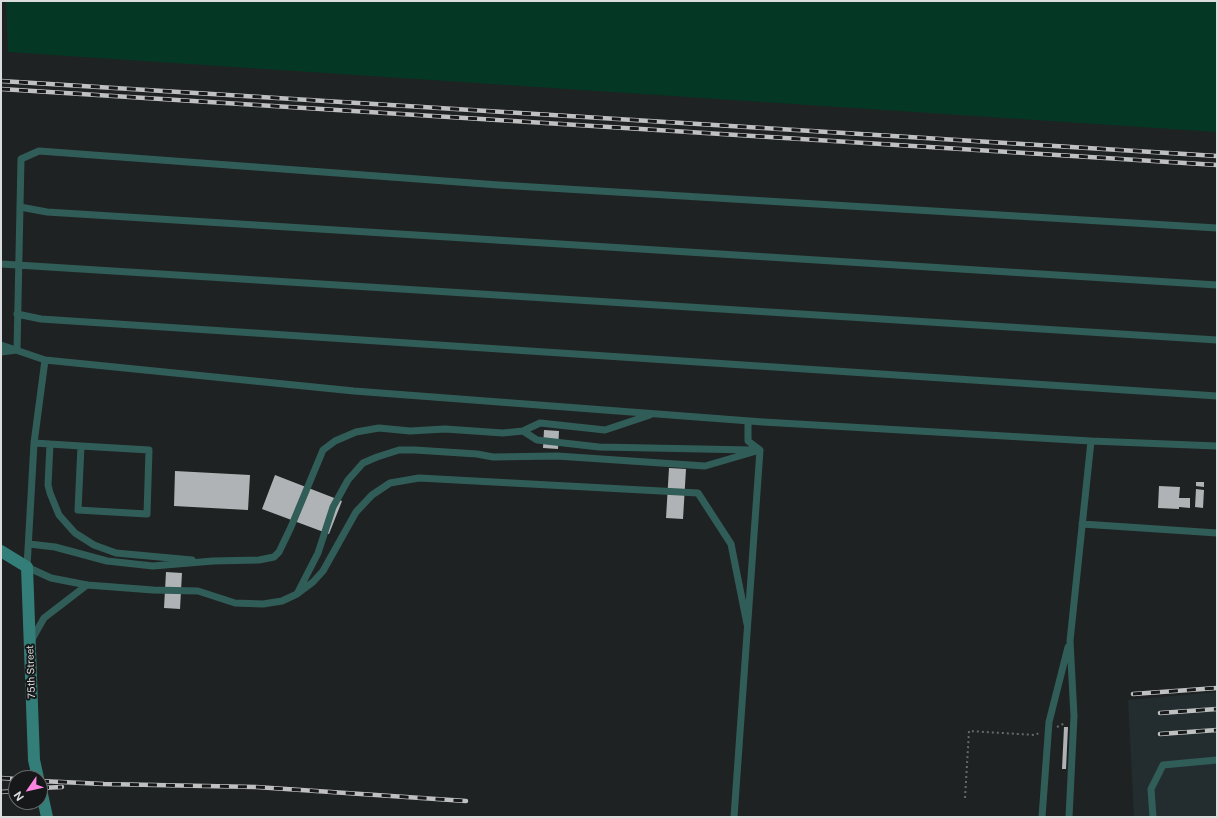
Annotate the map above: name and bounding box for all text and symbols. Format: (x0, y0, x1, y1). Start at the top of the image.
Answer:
street label: 75th Street (24, 645, 38, 699)
north arrow (8, 770, 48, 810)
text: N (12, 789, 26, 803)

